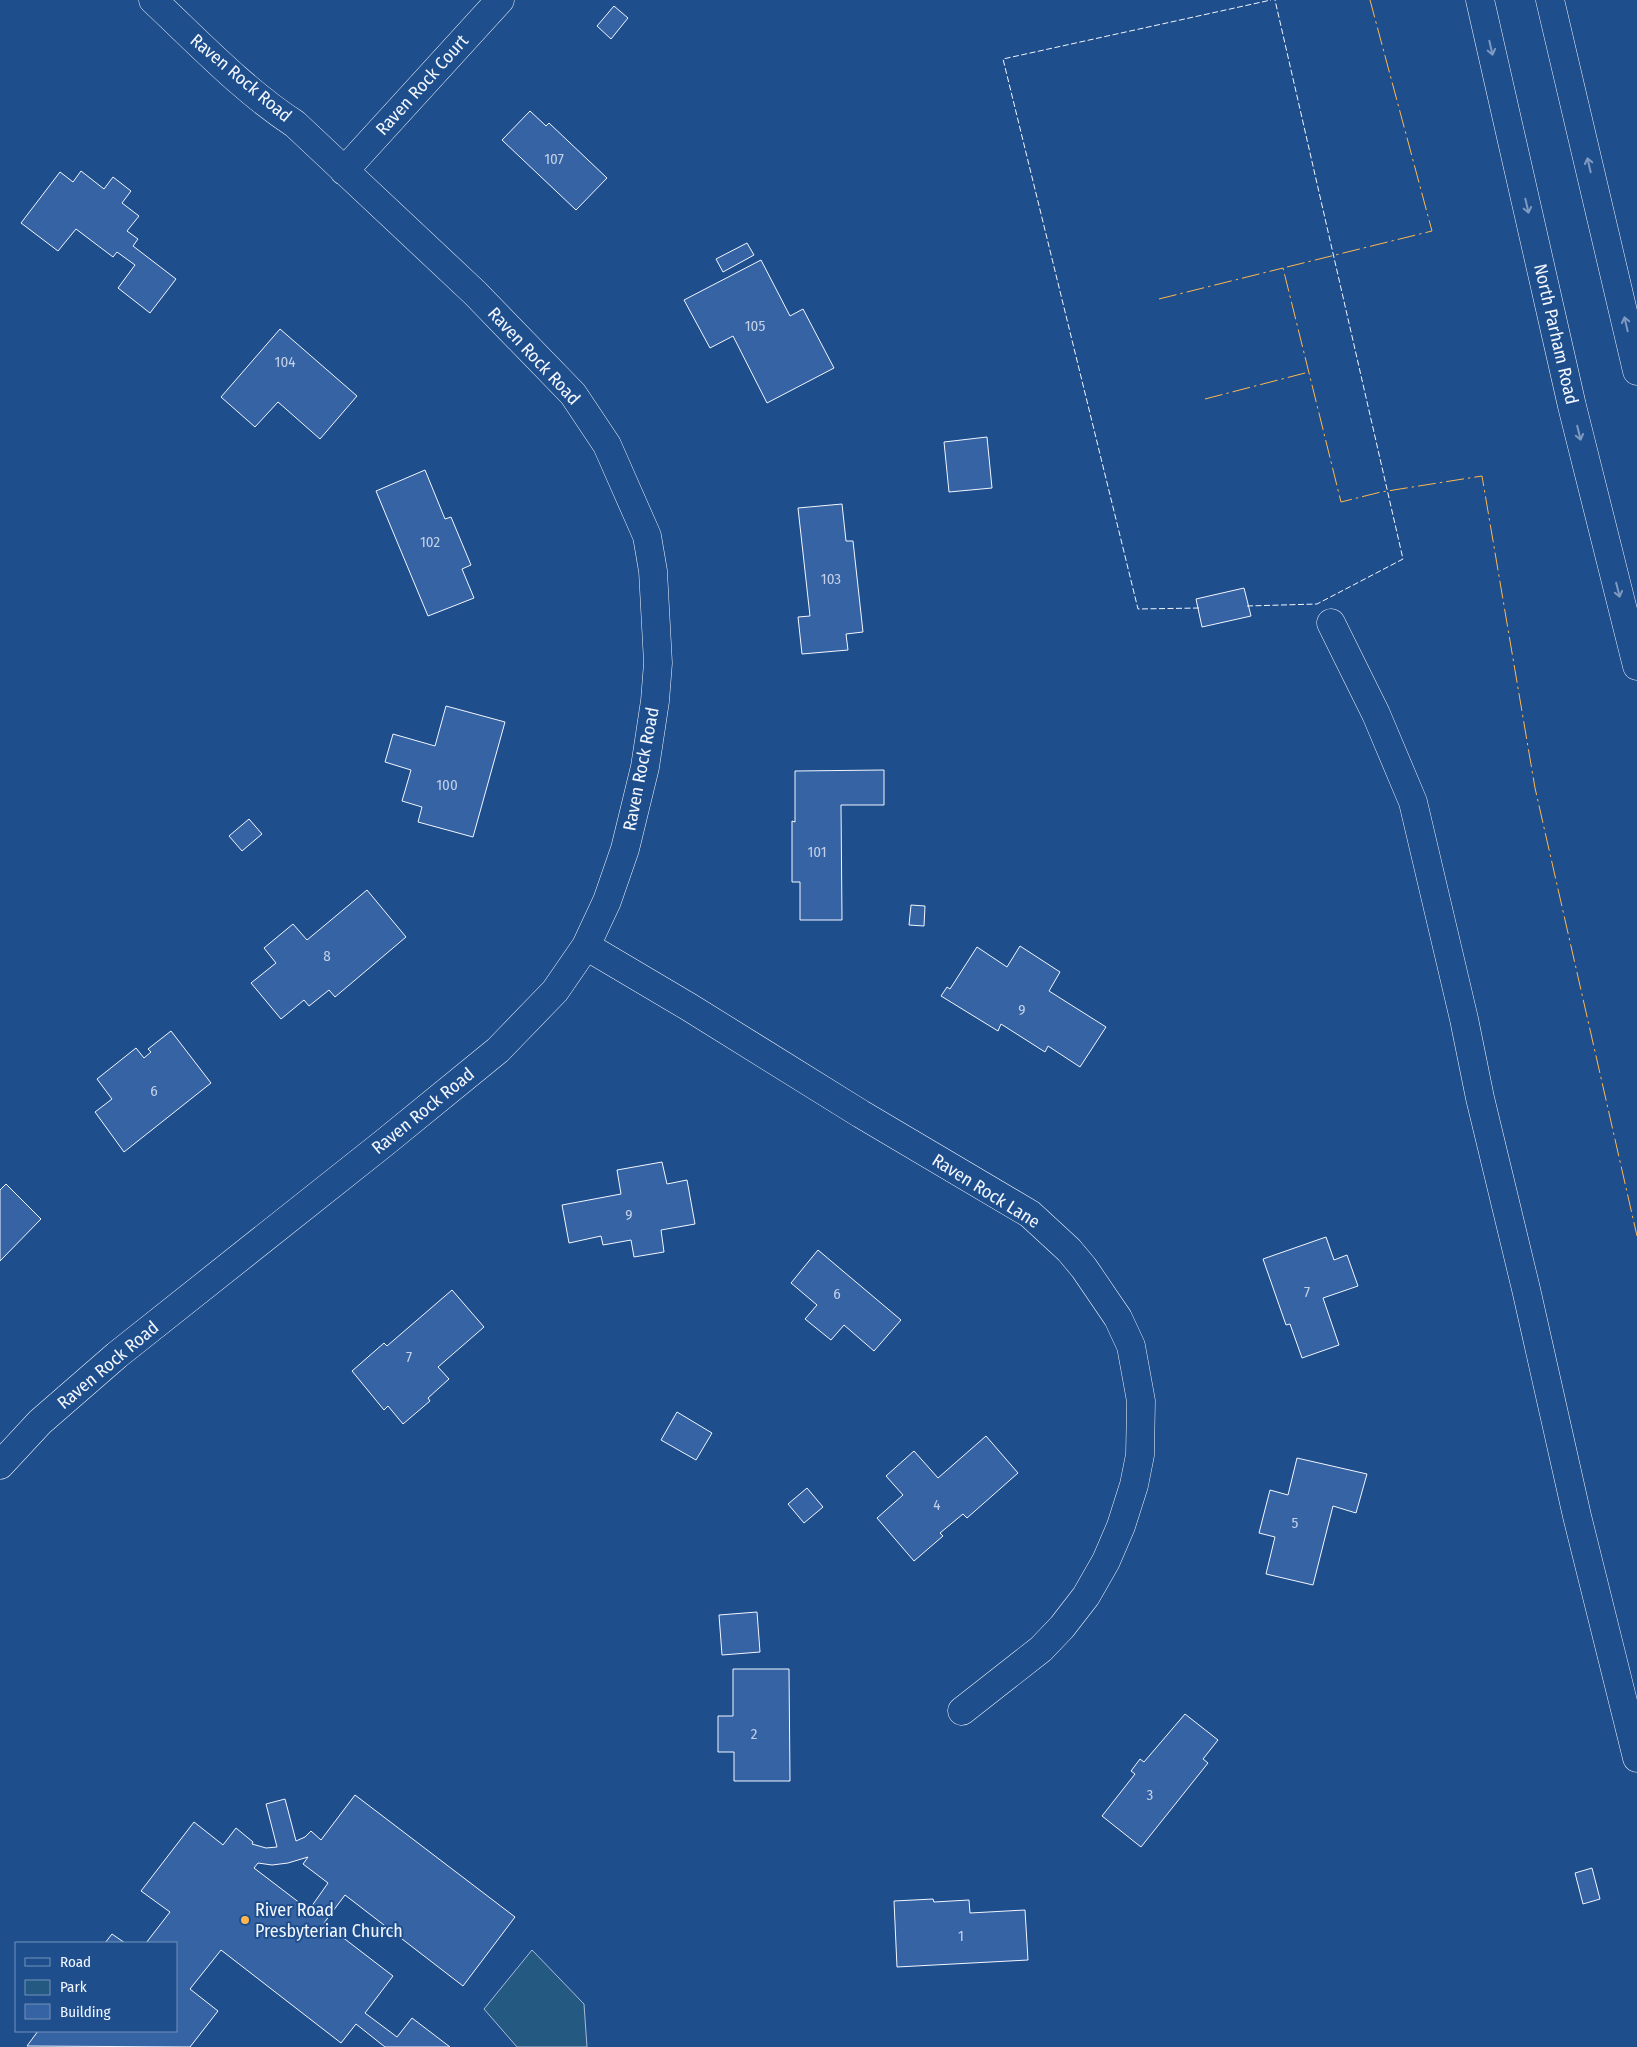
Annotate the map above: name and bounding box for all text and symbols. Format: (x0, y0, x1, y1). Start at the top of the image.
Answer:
street label: Raven Rock Road (186, 29, 296, 127)
street label: Raven Rock Court (371, 30, 473, 140)
one-way arrow (1487, 39, 1496, 55)
house number: 107 (544, 150, 564, 168)
one-way arrow (1584, 158, 1593, 174)
one-way arrow (1523, 198, 1532, 214)
street label: North Parham Road (1529, 262, 1583, 406)
street label: Raven Rock Road (483, 303, 585, 409)
one-way arrow (1621, 316, 1630, 332)
house number: 105 (745, 317, 765, 335)
house number: 104 (275, 353, 295, 371)
one-way arrow (1575, 424, 1584, 440)
house number: 102 (420, 533, 440, 551)
house number: 103 (821, 570, 841, 588)
one-way arrow (1614, 582, 1623, 598)
street label: Raven Rock Road (618, 705, 664, 833)
house number: 100 (436, 776, 458, 794)
house number: 101 (807, 843, 827, 861)
house number: 8 (323, 947, 331, 965)
house number: 9 (1018, 1001, 1026, 1019)
street label: Raven Rock Road (367, 1063, 479, 1159)
house number: 6 (150, 1082, 158, 1100)
street label: Raven Rock Lane (928, 1149, 1044, 1233)
house number: 9 (625, 1206, 633, 1224)
house number: 7 (1304, 1283, 1310, 1301)
house number: 6 (833, 1285, 841, 1303)
street label: Raven Rock Road (53, 1316, 163, 1414)
house number: 7 (406, 1348, 412, 1366)
house number: 4 (933, 1496, 941, 1514)
house number: 5 (1292, 1514, 1299, 1532)
house number: 2 (751, 1725, 758, 1743)
house number: 3 (1147, 1786, 1154, 1804)
place label: River Road Presbyterian Church (255, 1899, 403, 1942)
marker: River Road Presbyterian Church (239, 1914, 251, 1926)
house number: 1 (958, 1927, 964, 1945)
legend (15, 1942, 178, 2032)
text: Road (60, 1953, 91, 1971)
text: Park (60, 1978, 87, 1996)
text: Building (60, 2003, 111, 2021)

